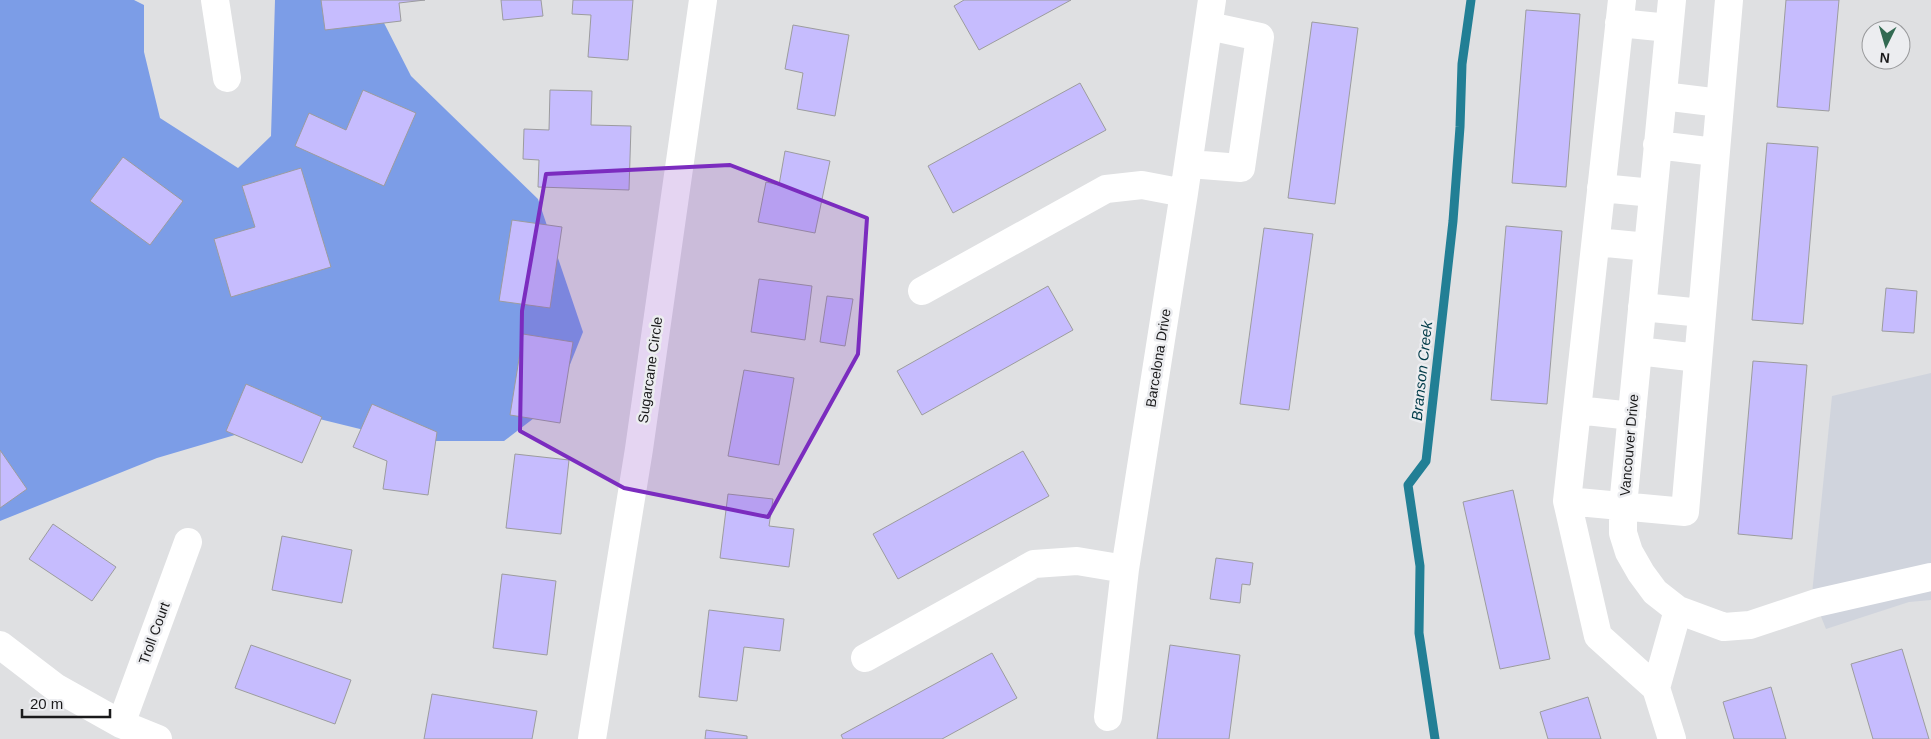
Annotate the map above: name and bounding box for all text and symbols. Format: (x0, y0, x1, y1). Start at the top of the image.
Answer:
north arrow (1861, 20, 1911, 70)
text: N (1879, 50, 1891, 66)
street label: Barcelona Drive (1142, 307, 1174, 408)
street label: Sugarcane Circle (635, 316, 665, 424)
water label: Branson Creek (1408, 319, 1435, 422)
street label: Vancouver Drive (1617, 393, 1641, 497)
street label: Troll Court (135, 600, 173, 666)
scale bar (22, 686, 110, 718)
text: 20 m (30, 695, 63, 712)

